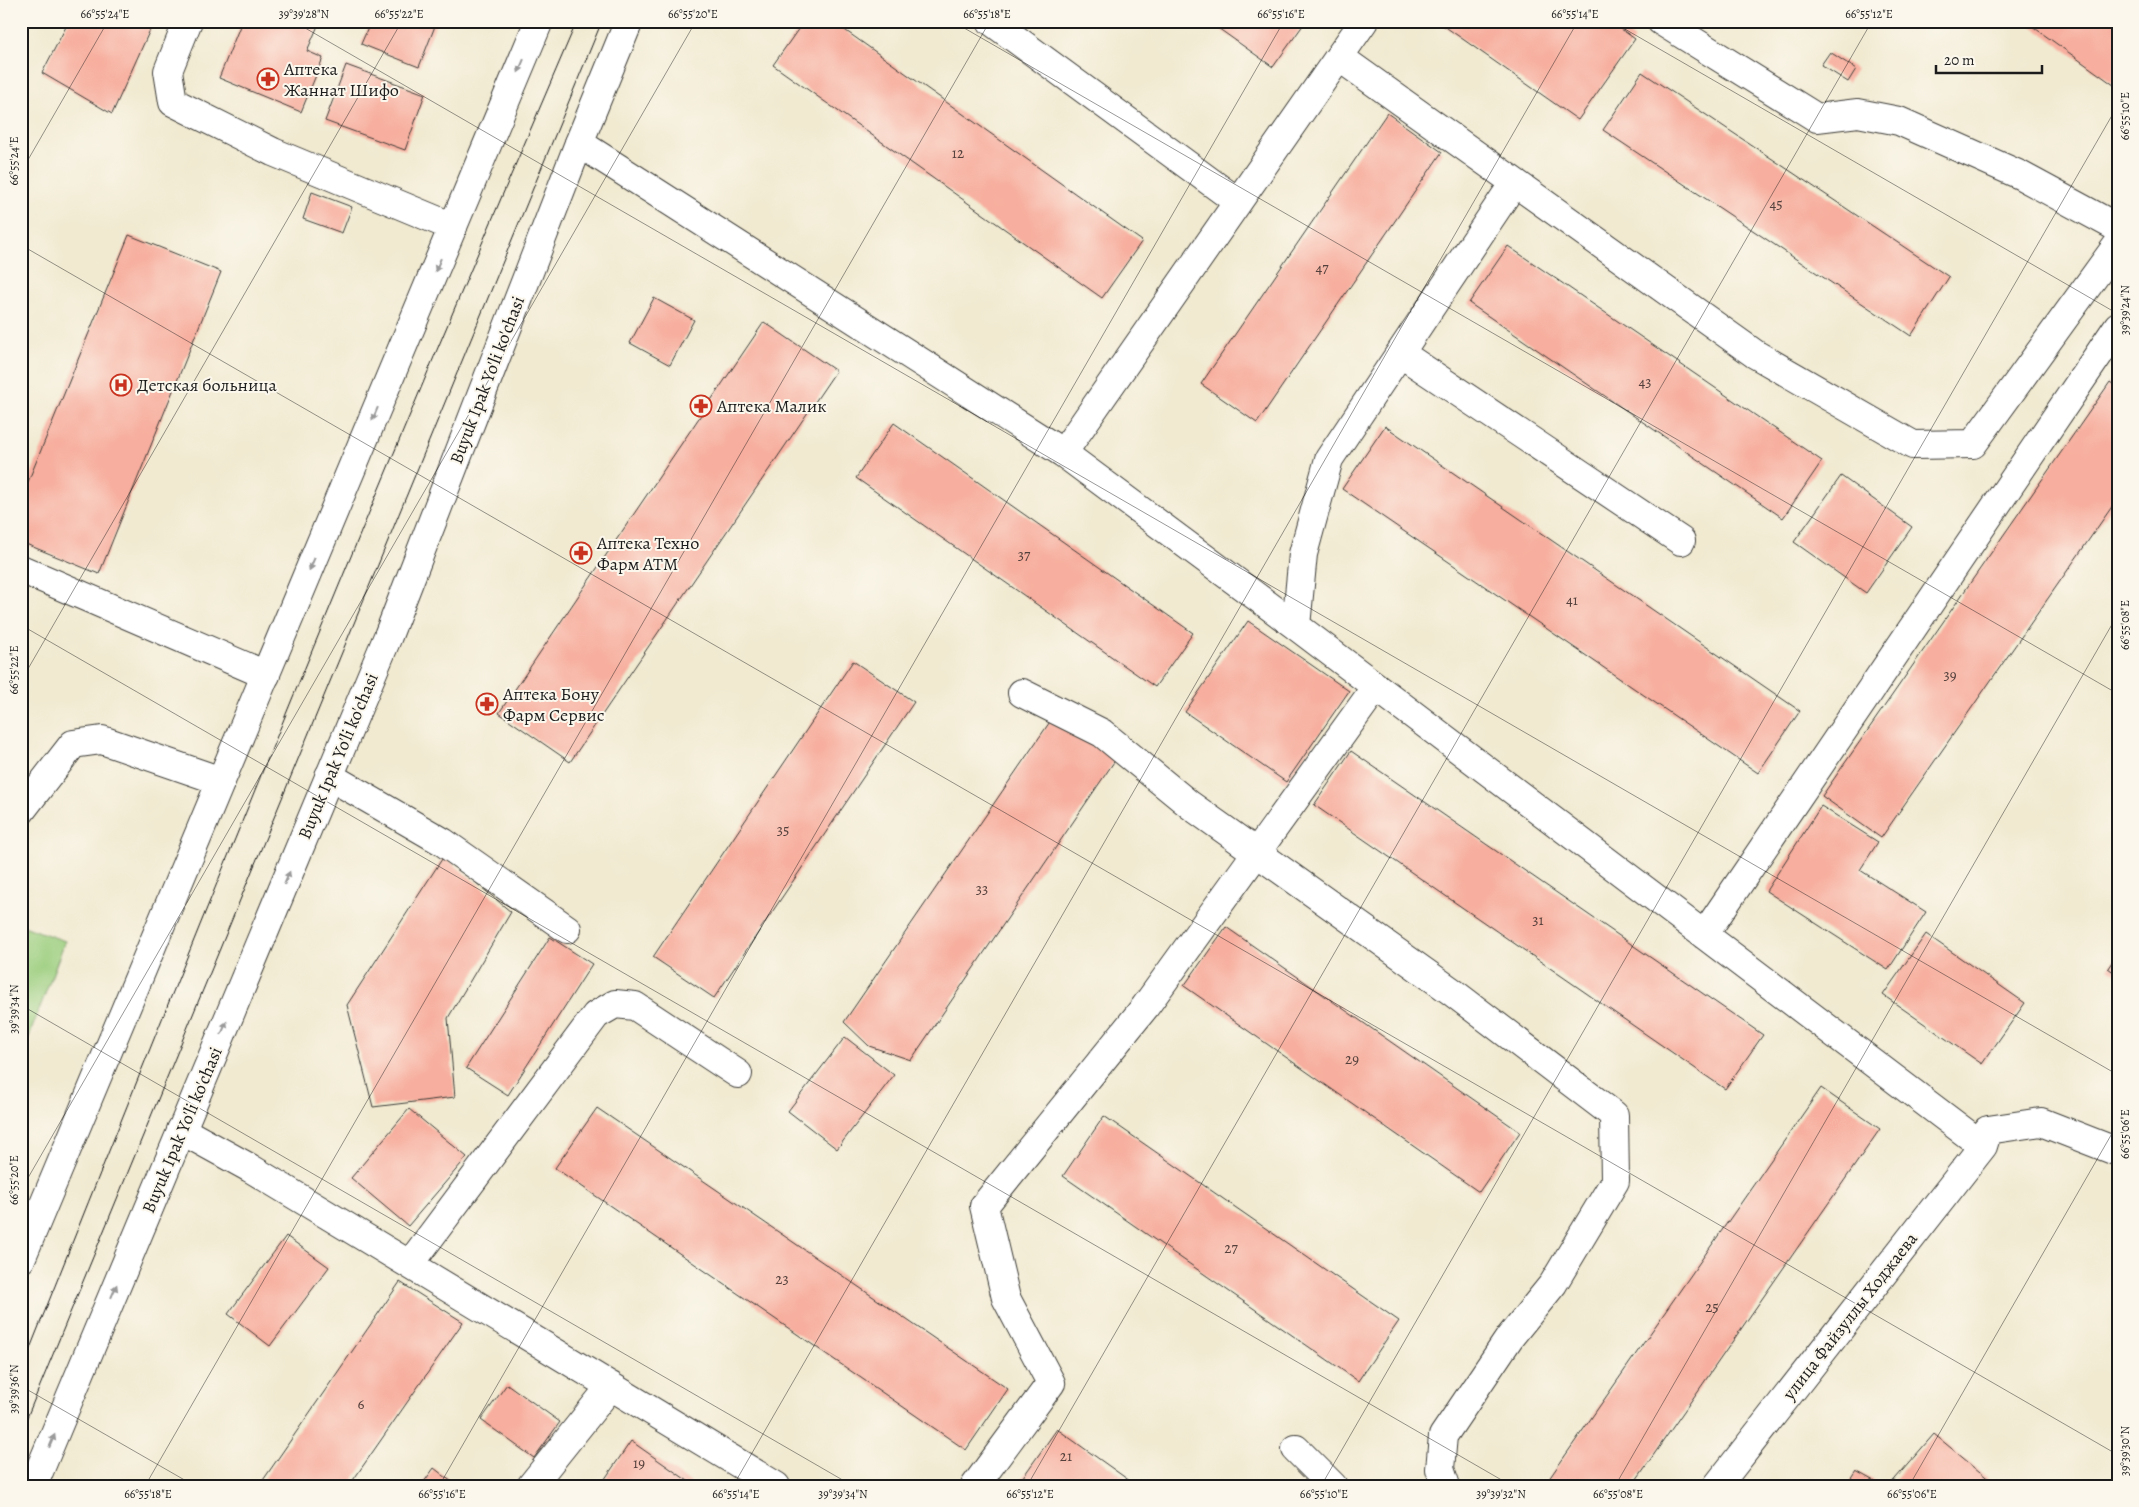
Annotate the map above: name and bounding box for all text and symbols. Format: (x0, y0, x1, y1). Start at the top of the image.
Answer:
text: 66°55'24"E (81, 6, 129, 22)
text: 39°39'28"N (279, 6, 330, 22)
text: 66°55'22"E (374, 6, 424, 22)
text: 66°55'20"E (668, 6, 718, 22)
text: 66°55'18"E (963, 6, 1011, 22)
text: 66°55'16"E (1257, 6, 1305, 22)
text: 66°55'14"E (1551, 6, 1599, 22)
text: 66°55'12"E (1845, 6, 1893, 22)
scale bar (1936, 42, 2043, 74)
text: 20 m (1944, 50, 1975, 70)
place label: Аптека Жаннат Шифо (283, 57, 399, 102)
one-way arrow (516, 59, 524, 73)
pharmacy icon: Аптека Жаннат Шифо (256, 67, 280, 91)
text: 66°55'10"E (2117, 92, 2133, 140)
text: 66°55'24"E (6, 137, 22, 185)
house number: 12 (952, 143, 964, 163)
house number: 45 (1769, 194, 1783, 214)
one-way arrow (433, 257, 441, 272)
house number: 47 (1315, 258, 1329, 278)
text: 39°39'24"N (2117, 285, 2133, 335)
street label: Buyuk Ipak Yo'li ko'chasi (444, 292, 530, 468)
house number: 43 (1638, 372, 1652, 392)
hospital icon: Детская больница (109, 373, 133, 397)
place label: Детская больница (137, 373, 277, 397)
pharmacy icon: Аптека Малик (689, 394, 713, 418)
place label: Аптека Малик (716, 394, 827, 418)
one-way arrow (371, 407, 378, 422)
place label: Аптека Техно Фарм АТМ (596, 531, 699, 576)
pharmacy icon: Аптека Техно Фарм АТМ (569, 541, 593, 565)
house number: 37 (1018, 545, 1031, 565)
one-way arrow (308, 557, 316, 571)
house number: 41 (1566, 590, 1578, 610)
text: 66°55'08"E (2117, 600, 2133, 650)
text: 66°55'22"E (6, 645, 22, 695)
house number: 39 (1943, 665, 1957, 685)
street label: Buyuk Ipak Yo'li ko'chasi (292, 669, 384, 843)
place label: Аптека Бону Фарм Сервис (502, 682, 605, 727)
pharmacy icon: Аптека Бону Фарм Сервис (475, 692, 499, 716)
house number: 35 (777, 820, 789, 840)
one-way arrow (283, 871, 291, 885)
house number: 33 (976, 879, 988, 899)
house number: 31 (1532, 910, 1544, 930)
text: 39°39'34"N (6, 984, 22, 1034)
one-way arrow (221, 1021, 229, 1035)
street label: Buyuk Ipak Yo'li ko'chasi (136, 1043, 228, 1217)
house number: 29 (1345, 1049, 1359, 1069)
text: 66°55'06"E (2117, 1109, 2133, 1159)
text: 66°55'20"E (6, 1155, 22, 1205)
street label: улица Файзуллы Ходжаева (1776, 1227, 1923, 1405)
house number: 27 (1224, 1238, 1238, 1258)
house number: 23 (775, 1269, 789, 1289)
one-way arrow (111, 1284, 119, 1298)
house number: 25 (1705, 1297, 1719, 1317)
text: 39°39'36"N (6, 1364, 22, 1414)
house number: 6 (358, 1394, 365, 1414)
text: 39°39'30"N (2117, 1426, 2133, 1476)
one-way arrow (48, 1434, 56, 1448)
house number: 21 (1060, 1446, 1072, 1466)
house number: 19 (633, 1453, 645, 1473)
text: 66°55'18"E (124, 1486, 172, 1502)
text: 66°55'16"E (418, 1486, 466, 1502)
text: 66°55'14"E (712, 1486, 760, 1502)
text: 39°39'34"N (818, 1486, 868, 1502)
text: 66°55'12"E (1006, 1486, 1054, 1502)
text: 66°55'10"E (1300, 1486, 1348, 1502)
text: 39°39'32"N (1476, 1486, 1526, 1502)
text: 66°55'08"E (1593, 1486, 1643, 1502)
text: 66°55'06"E (1887, 1486, 1937, 1502)

